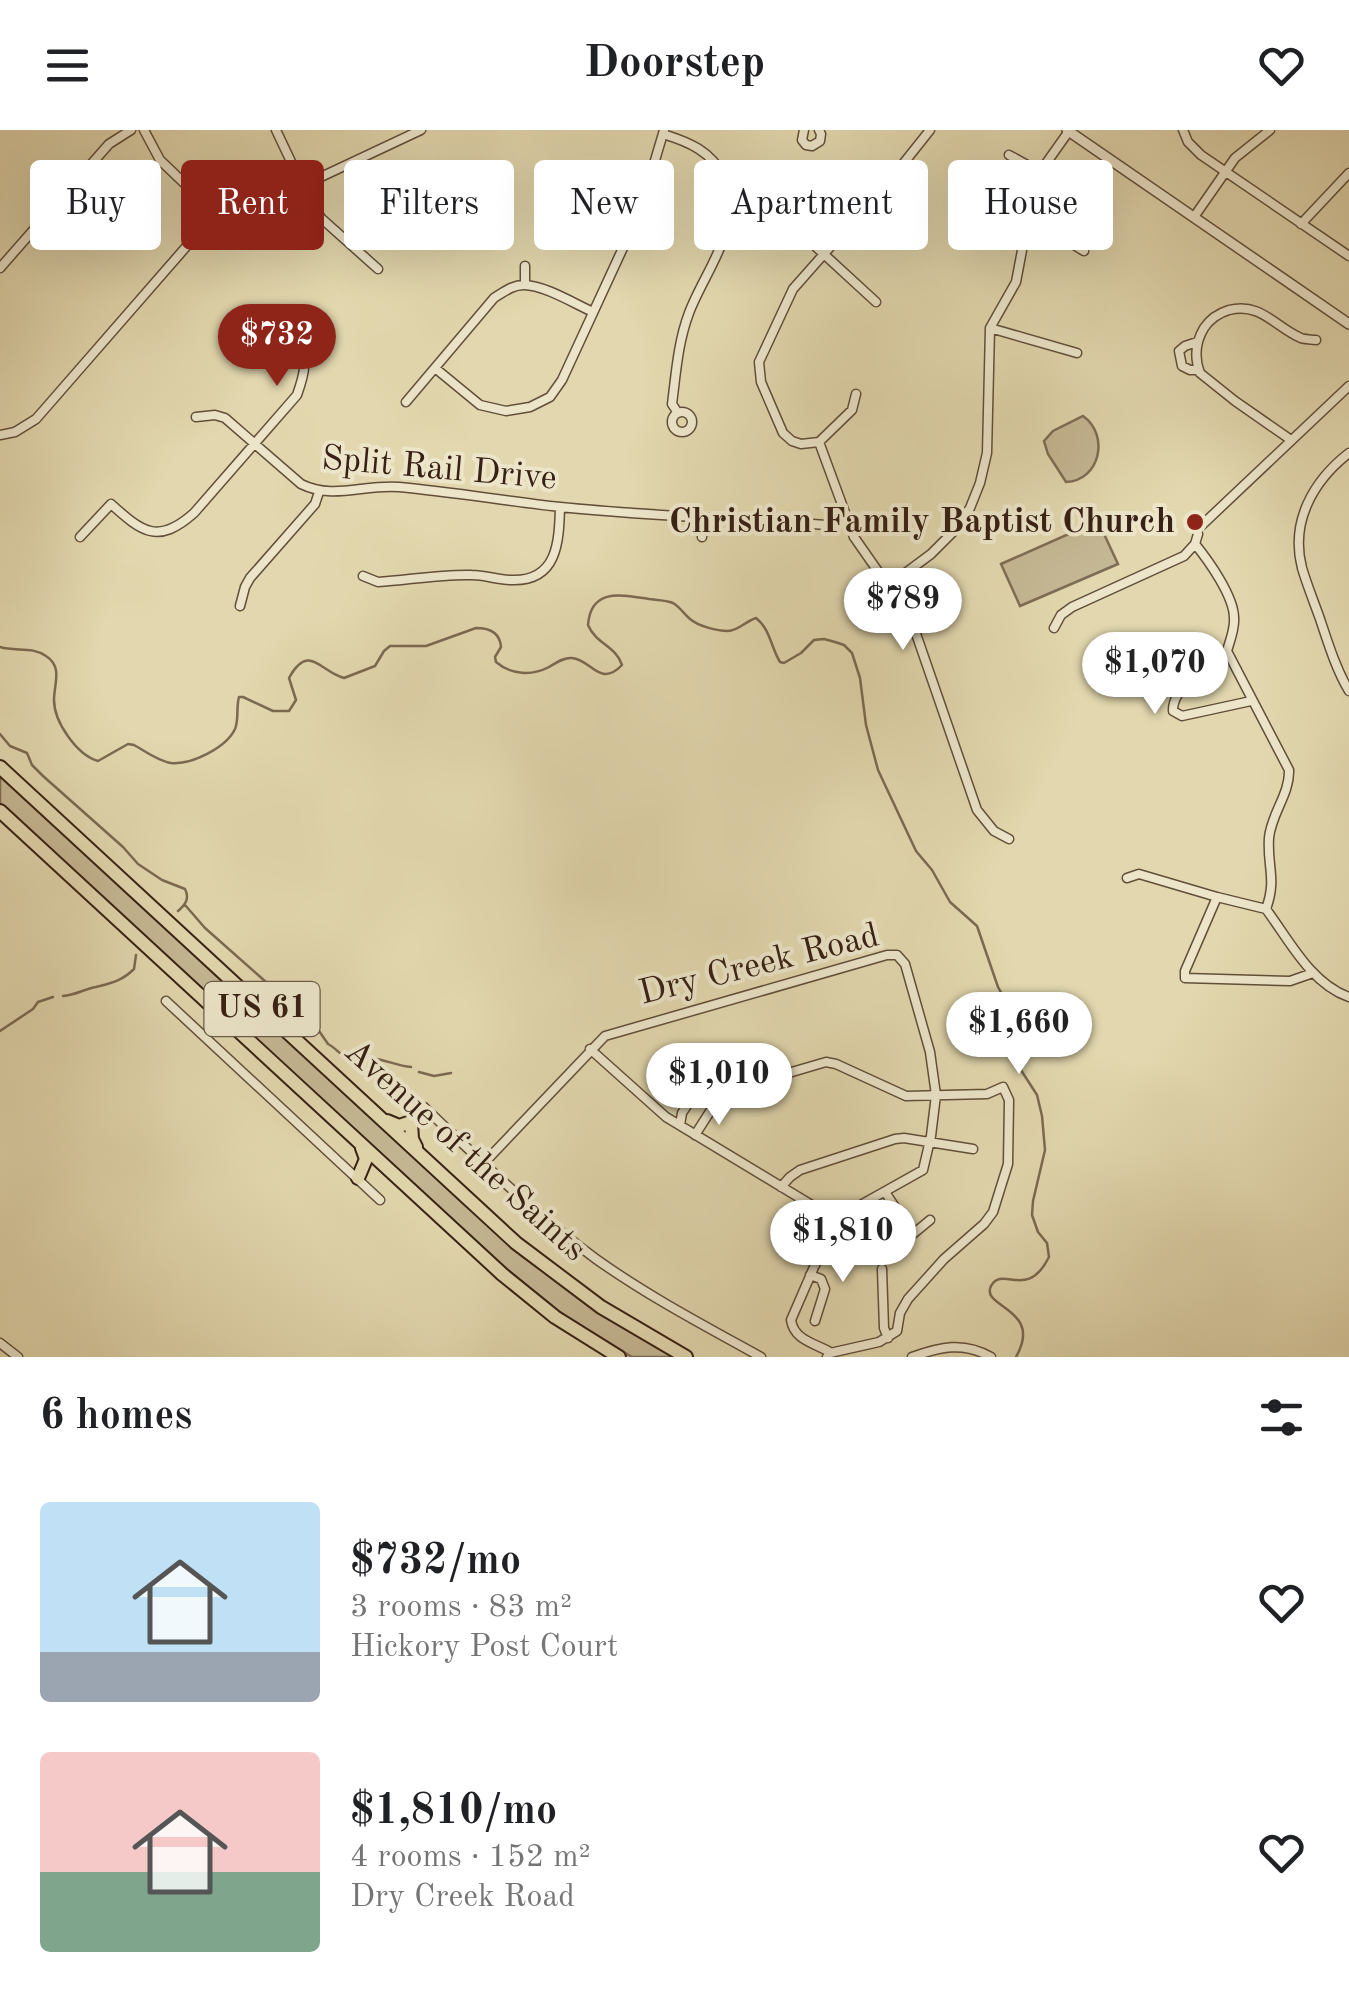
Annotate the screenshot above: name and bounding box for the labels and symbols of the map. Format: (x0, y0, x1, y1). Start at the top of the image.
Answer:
pin: $732 (218, 304, 336, 389)
street label: Split Rail Drive (320, 441, 558, 497)
place label: Christian Family Baptist Church (669, 505, 1175, 540)
marker: Christian Family Baptist Church (1184, 511, 1206, 533)
pin: $789 (844, 568, 962, 653)
pin: $1,070 (1074, 632, 1236, 717)
street label: Dry Creek Road (635, 918, 883, 1012)
road number: US 61 (204, 982, 320, 1036)
pin: $1,660 (938, 992, 1100, 1077)
street label: Avenue of the Saints (337, 1034, 593, 1268)
pin: $1,010 (638, 1043, 800, 1128)
pin: $1,810 (762, 1200, 924, 1285)

